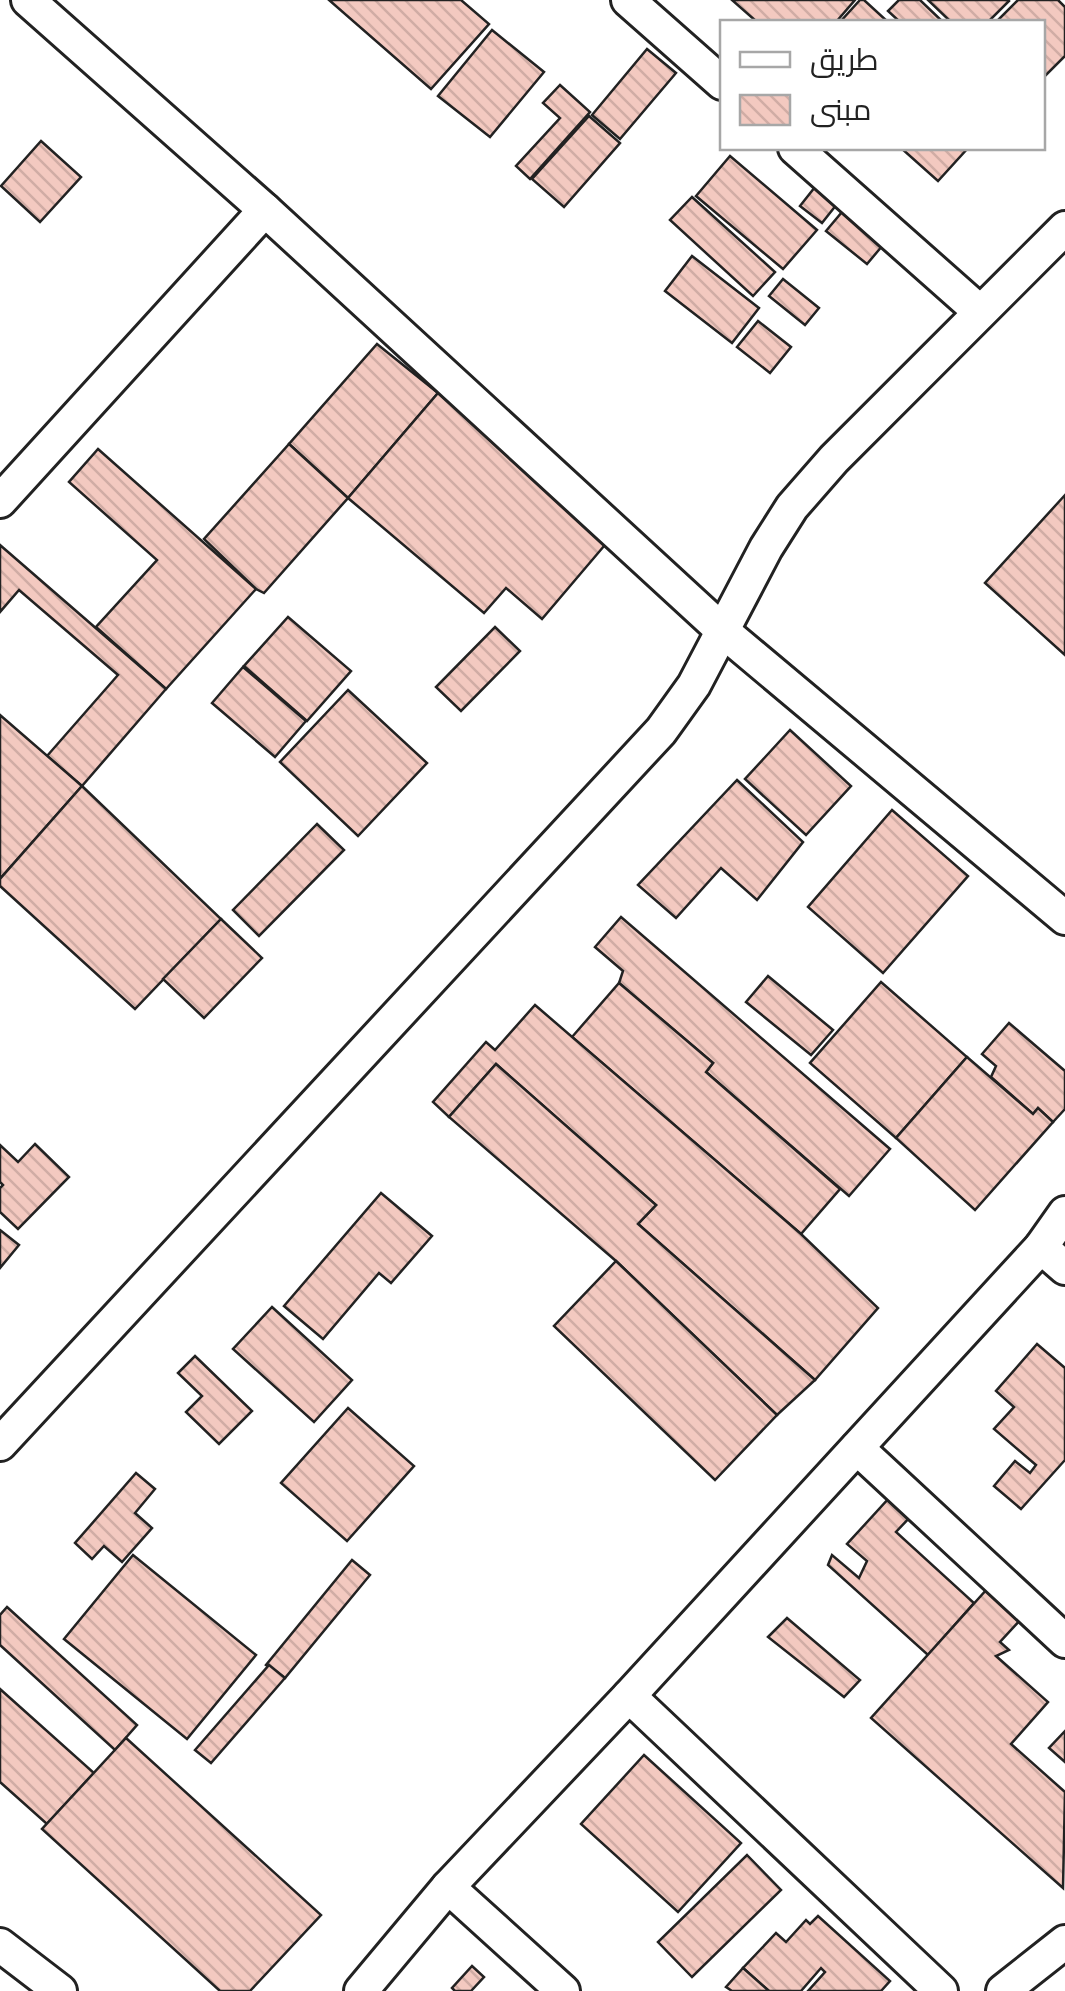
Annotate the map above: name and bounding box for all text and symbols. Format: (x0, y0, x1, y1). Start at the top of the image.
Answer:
legend (720, 20, 1045, 150)
text: طريق (810, 40, 879, 78)
text: مبنى (810, 90, 871, 128)

